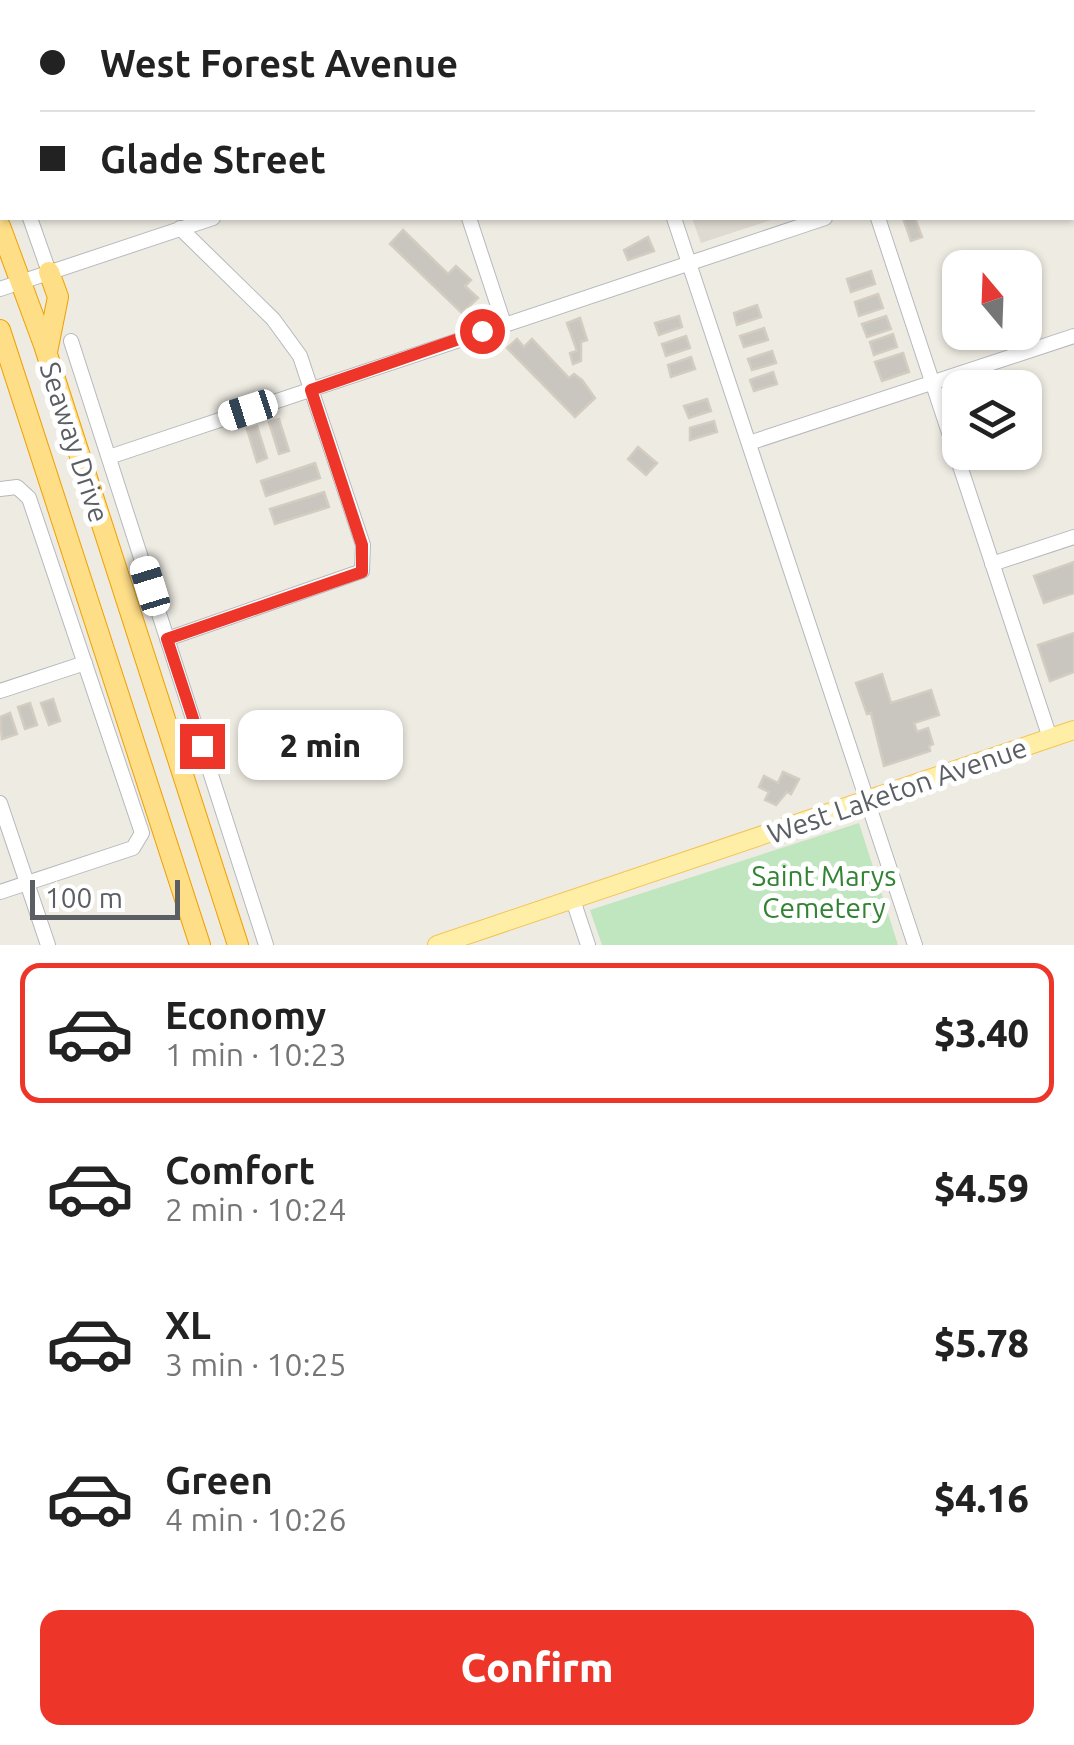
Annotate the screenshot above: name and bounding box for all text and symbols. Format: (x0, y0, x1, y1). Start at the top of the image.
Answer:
text: West Forest Avenue (100, 42, 458, 84)
text: Glade Street (100, 138, 326, 180)
north arrow (942, 250, 1042, 350)
map controls (942, 250, 1042, 470)
route start (460, 309, 505, 354)
street label: Seaway Drive (35, 358, 115, 526)
button: layers (942, 370, 1042, 470)
car (215, 386, 281, 434)
car (127, 553, 173, 619)
callout: 2 min (237, 711, 402, 781)
route end (180, 724, 225, 769)
text: 2 min (280, 727, 361, 763)
street label: West Laketon Avenue (763, 731, 1031, 849)
park label: Saint Marys Cemetery (752, 860, 896, 923)
scale bar (30, 875, 180, 920)
text: 100 m (45, 882, 123, 913)
icon: car (45, 988, 135, 1078)
text: Economy (165, 994, 326, 1036)
text: $3.40 (934, 1012, 1029, 1054)
text: 1 min · 10:23 (165, 1036, 347, 1072)
icon: car (45, 1143, 135, 1233)
text: Comfort (165, 1149, 315, 1191)
text: $4.59 (934, 1167, 1029, 1209)
text: 2 min · 10:24 (165, 1191, 347, 1227)
icon: car (45, 1298, 135, 1388)
text: XL (165, 1304, 211, 1346)
text: $5.78 (934, 1322, 1029, 1364)
text: 3 min · 10:25 (165, 1346, 347, 1382)
icon: car (45, 1453, 135, 1543)
text: Green (165, 1459, 273, 1501)
text: $4.16 (934, 1477, 1029, 1519)
text: 4 min · 10:26 (165, 1501, 347, 1537)
button: Confirm (40, 1610, 1034, 1725)

